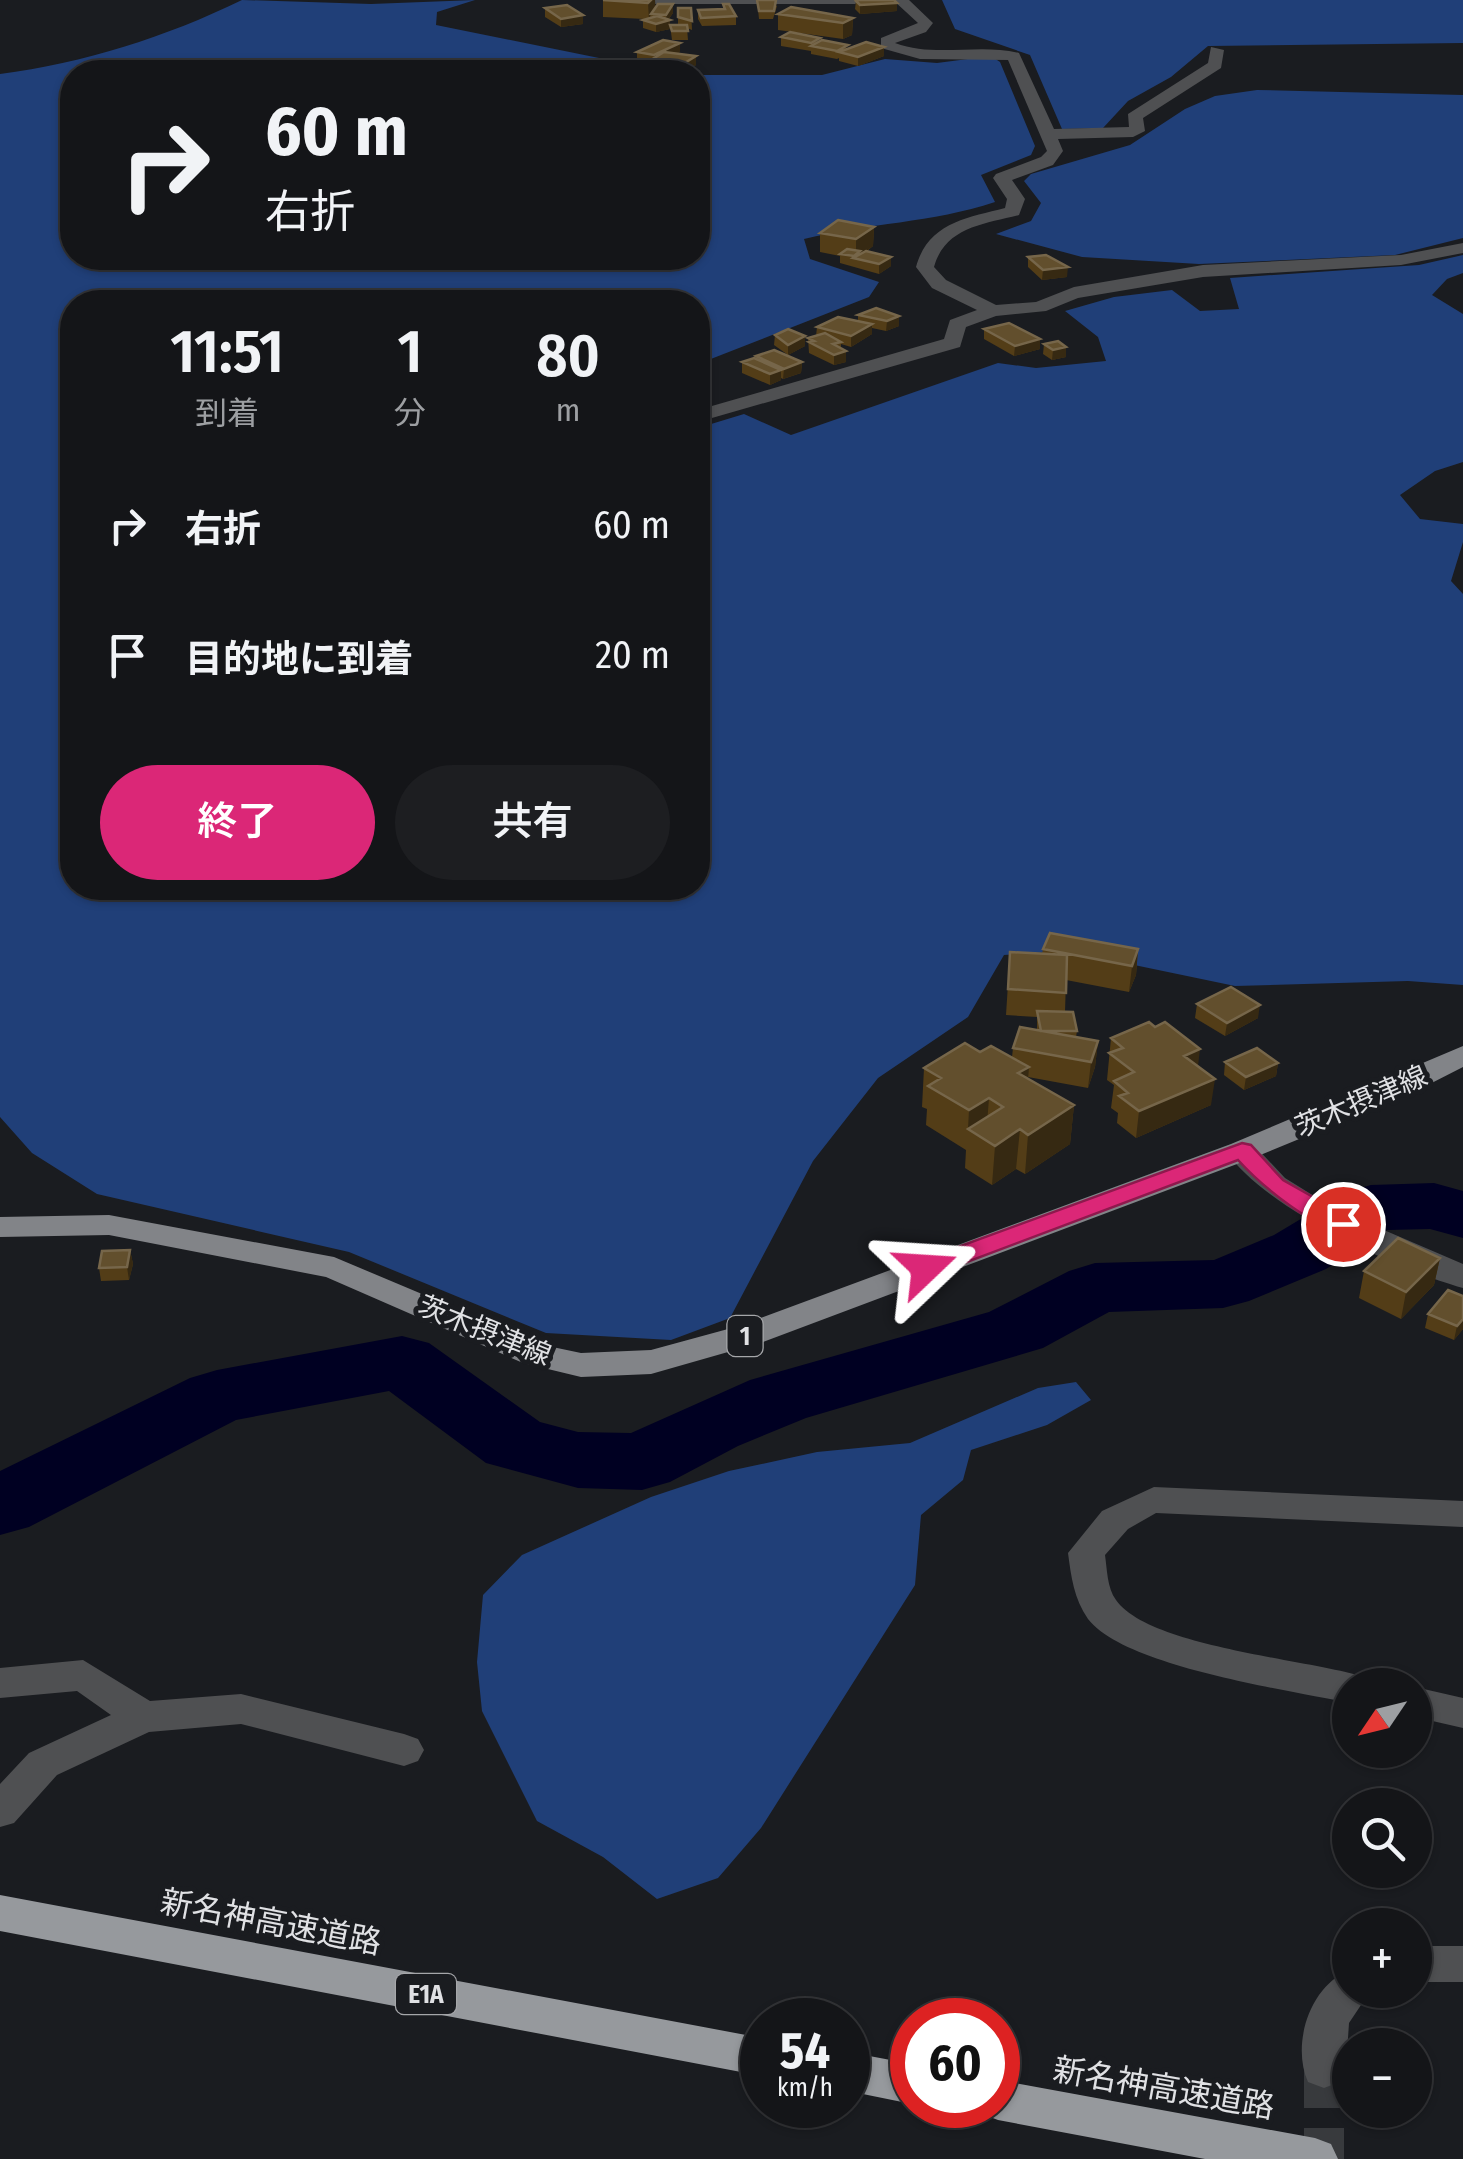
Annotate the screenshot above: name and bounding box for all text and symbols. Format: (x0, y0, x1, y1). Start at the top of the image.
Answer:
text: 60 m (265, 90, 408, 174)
icon: right (100, 100, 230, 230)
text: 右折 (265, 185, 355, 239)
text: 11:51 (170, 316, 284, 388)
text: 1 (398, 316, 422, 388)
text: 80 (536, 320, 600, 392)
text: m (556, 391, 580, 429)
text: 到着 (195, 394, 259, 432)
text: 分 (394, 394, 426, 432)
icon: right (100, 498, 155, 553)
text: 60 m (593, 502, 670, 548)
text: 右折 (185, 506, 261, 552)
icon: arrive (100, 628, 155, 683)
text: 20 m (595, 632, 670, 678)
text: 目的地に到着 (185, 636, 413, 682)
button: 終了 (100, 765, 375, 880)
button: 共有 (395, 765, 670, 880)
street label: 茨木摂津線 (1290, 1059, 1432, 1144)
pin (1301, 1182, 1386, 1267)
icon: arrive (1316, 1197, 1371, 1252)
position arrow (874, 1216, 978, 1320)
street label: 茨木摂津線 (414, 1289, 556, 1372)
road number: 1 (728, 1316, 762, 1356)
north arrow (1332, 1668, 1432, 1768)
map controls (1332, 1668, 1432, 2128)
button: search (1332, 1788, 1432, 1888)
street label: 新名神高速道路 (157, 1882, 385, 1962)
button: + (1332, 1908, 1432, 2008)
road number: E1A (396, 1974, 456, 2014)
speed limit sign: 60 (890, 1998, 1020, 2128)
text: 54 (780, 2021, 830, 2081)
button: − (1332, 2028, 1432, 2128)
street label: 新名神高速道路 (1050, 2050, 1278, 2126)
text: km/h (777, 2073, 833, 2103)

